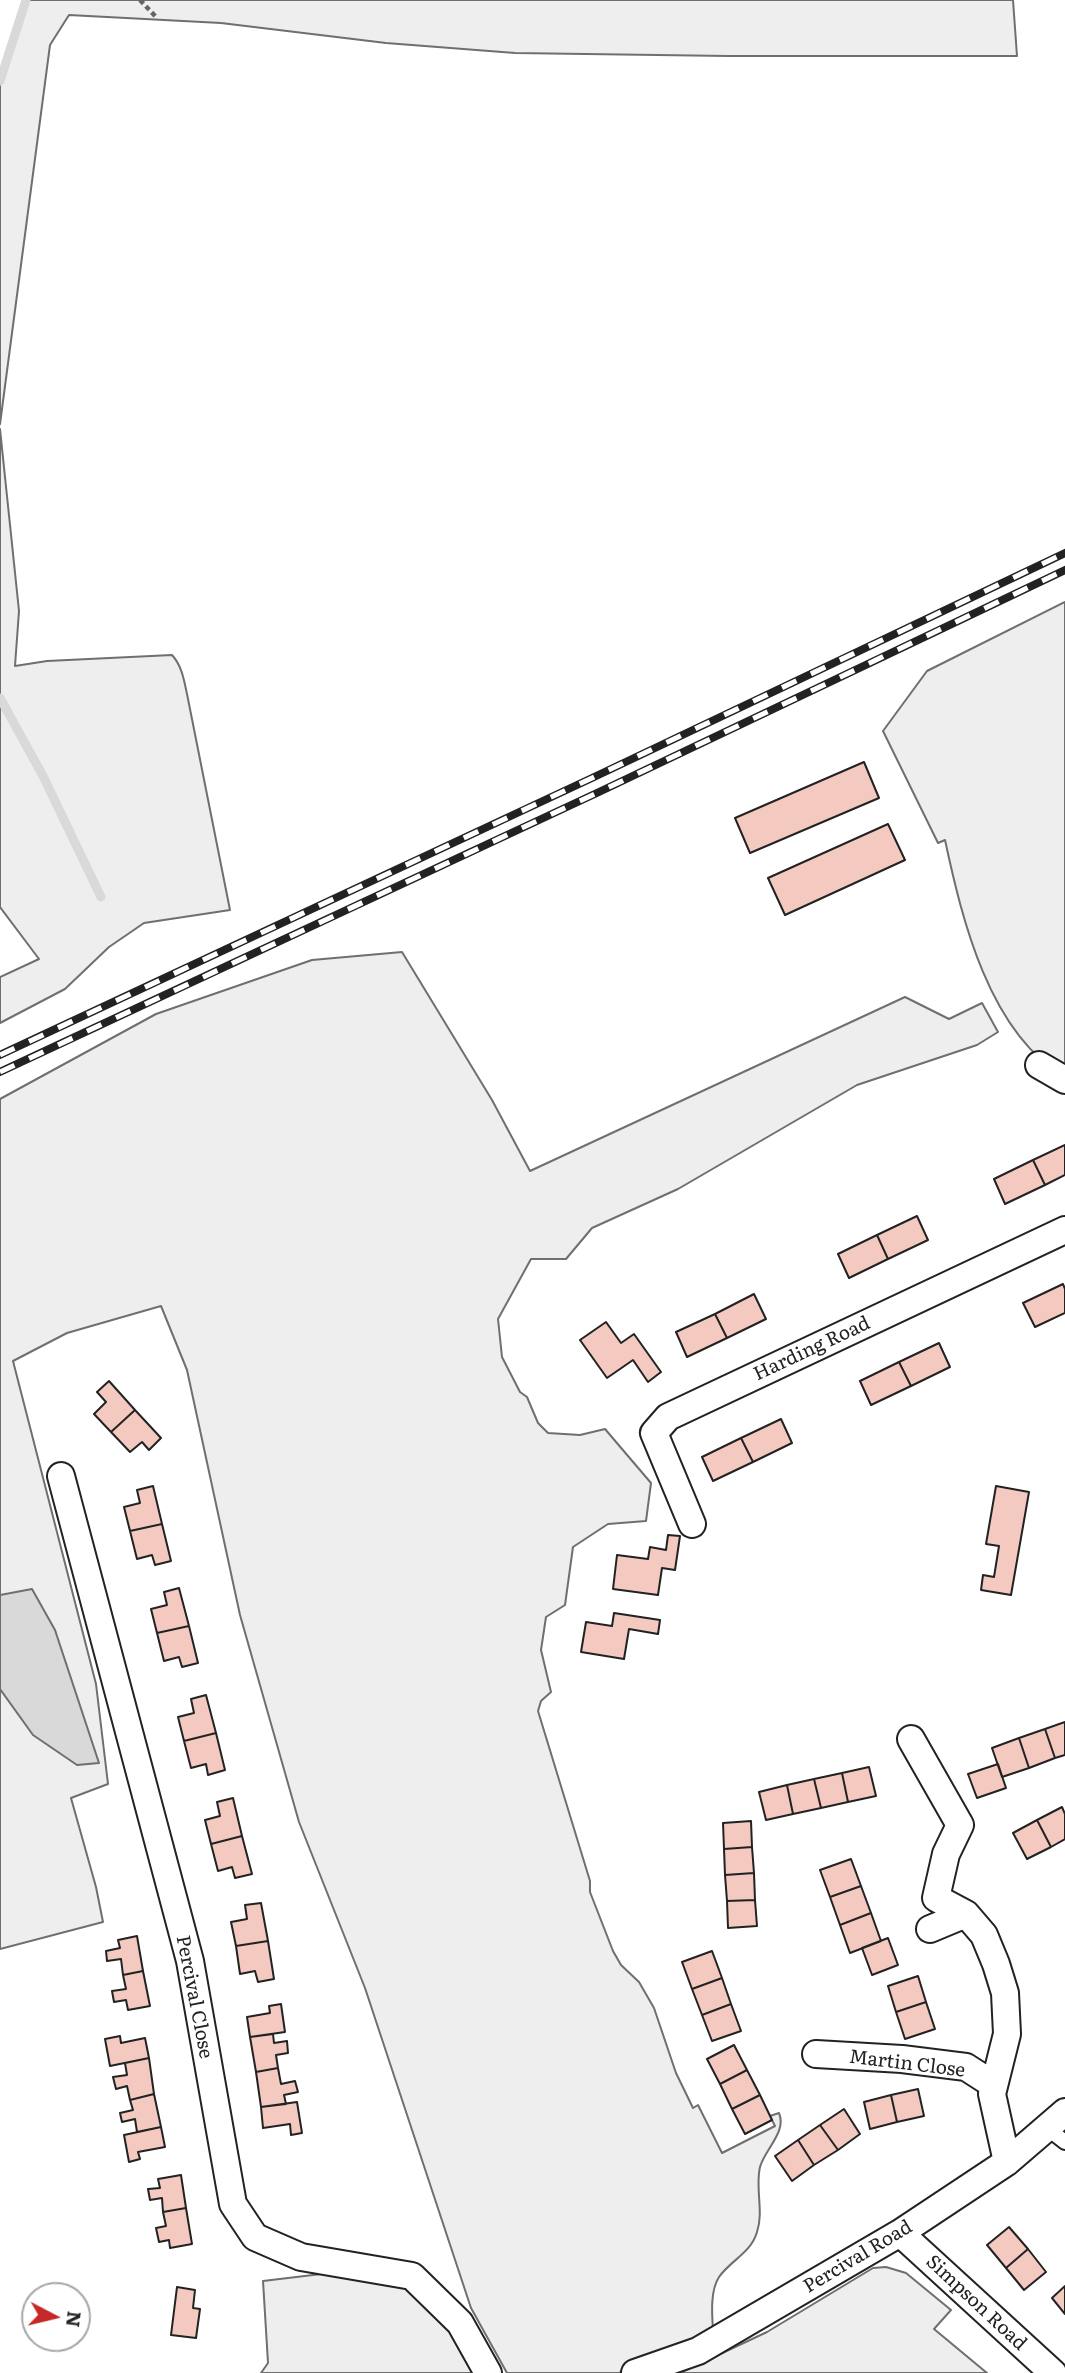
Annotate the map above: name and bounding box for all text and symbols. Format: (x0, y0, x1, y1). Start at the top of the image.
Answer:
street label: Harding Road (750, 1312, 874, 1386)
street label: Percival Close (171, 1933, 217, 2061)
street label: Martin Close (848, 2046, 966, 2082)
street label: Percival Road (800, 2216, 916, 2298)
street label: Simpson Road (921, 2251, 1031, 2355)
north arrow (21, 2282, 91, 2352)
text: N (60, 2310, 90, 2329)

